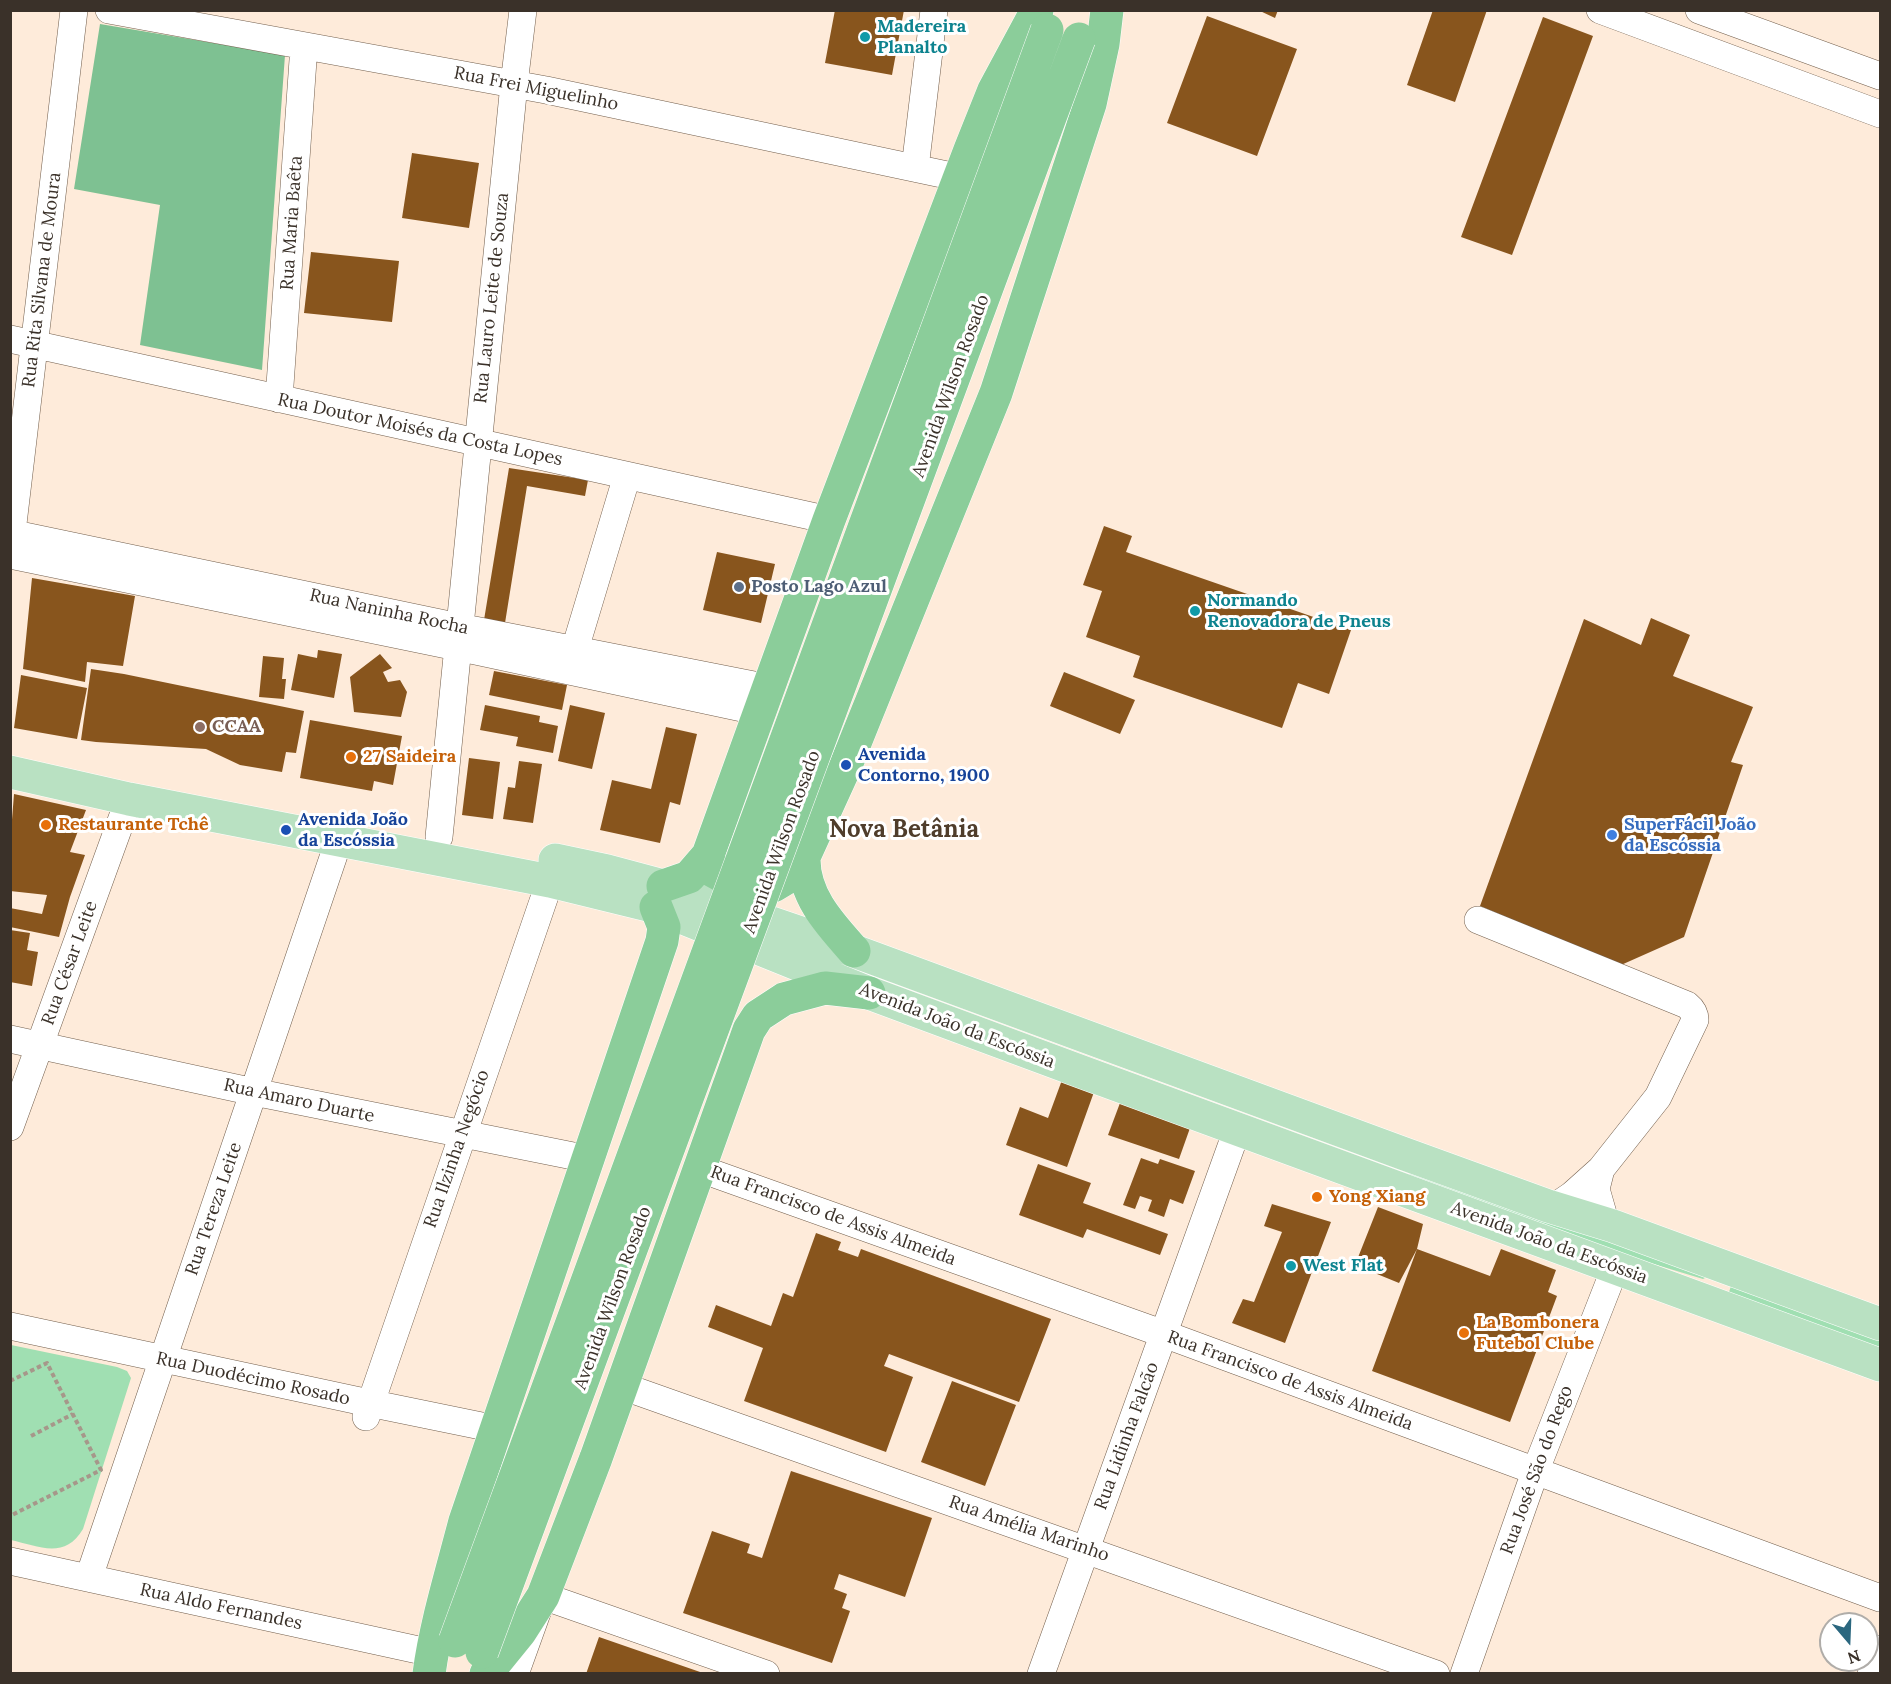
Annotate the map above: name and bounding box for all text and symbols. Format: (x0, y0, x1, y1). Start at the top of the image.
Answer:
place label: Madereira Planalto (877, 16, 966, 58)
marker: Madereira Planalto (858, 30, 872, 44)
street label: Rua Frei Miguelinho (452, 62, 620, 116)
street label: Rua Maria Baêta (277, 155, 307, 291)
street label: Rua Rita Silvana de Moura (18, 171, 66, 389)
street label: Rua Lauro Leite de Souza (470, 191, 514, 405)
street label: Avenida Wilson Rosado (908, 292, 994, 480)
street label: Rua Doutor Moisés da Costa Lopes (275, 389, 565, 471)
place label: Posto Lago Azul (751, 576, 887, 598)
marker: Posto Lago Azul (732, 580, 746, 594)
street label: Rua Naninha Rocha (307, 585, 471, 639)
place label: Normando Renovadora de Pneus (1207, 590, 1391, 632)
marker: Normando Renovadora de Pneus (1188, 604, 1202, 618)
place label: CCAA (212, 716, 261, 738)
marker: CCAA (193, 720, 207, 734)
place label: Avenida Contorno, 1900 (858, 744, 990, 786)
place label: 27 Saideira (363, 746, 456, 768)
street label: Avenida Wilson Rosado (739, 748, 825, 936)
marker: 27 Saideira (344, 750, 358, 764)
marker: Avenida Contorno, 1900 (839, 758, 853, 772)
place label: Avenida João da Escóssia (298, 809, 408, 852)
place label: Restaurante Tchê (58, 814, 209, 836)
place label: SuperFácil João da Escóssia (1624, 814, 1756, 856)
district label: Nova Betânia (829, 816, 979, 844)
marker: Restaurante Tchê (39, 818, 53, 832)
marker: Avenida João da Escóssia (279, 823, 293, 837)
marker: SuperFácil João da Escóssia (1605, 828, 1619, 842)
street label: Rua César Leite (37, 898, 103, 1028)
street label: Avenida João da Escóssia (856, 979, 1058, 1073)
street label: Rua Ilzinha Negócio (420, 1067, 494, 1231)
street label: Rua Amaro Duarte (222, 1074, 376, 1128)
street label: Rua Tereza Leite (181, 1140, 247, 1278)
street label: Rua Francisco de Assis Almeida (707, 1161, 959, 1271)
place label: Yong Xiang (1329, 1186, 1425, 1208)
marker: Yong Xiang (1310, 1190, 1324, 1204)
street label: Avenida João da Escóssia (1448, 1197, 1650, 1289)
street label: Avenida Wilson Rosado (570, 1204, 656, 1392)
place label: West Flat (1303, 1255, 1383, 1277)
marker: West Flat (1284, 1259, 1298, 1273)
place label: La Bombonera Futebol Clube (1476, 1312, 1599, 1354)
street label: Rua Francisco de Assis Almeida (1164, 1326, 1416, 1436)
marker: La Bombonera Futebol Clube (1457, 1326, 1471, 1340)
street label: Rua Duodécimo Rosado (154, 1348, 352, 1410)
street label: Rua Lidinha Falcão (1090, 1359, 1164, 1513)
street label: Rua José São do Rego (1496, 1383, 1578, 1557)
street label: Rua Amélia Marinho (946, 1491, 1112, 1567)
street label: Rua Aldo Fernandes (138, 1579, 304, 1635)
north arrow (1819, 1612, 1879, 1672)
text: N (1845, 1646, 1863, 1669)

